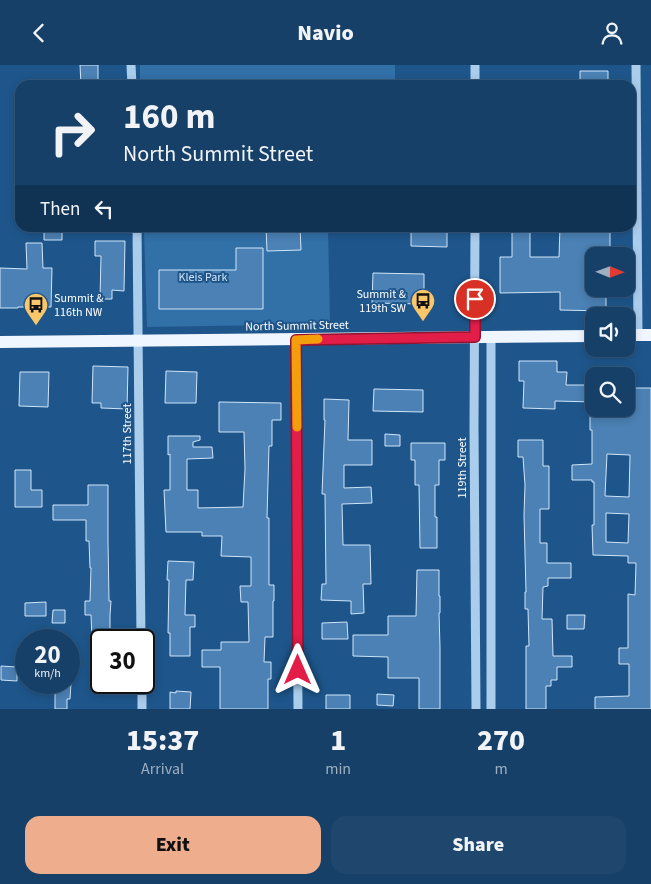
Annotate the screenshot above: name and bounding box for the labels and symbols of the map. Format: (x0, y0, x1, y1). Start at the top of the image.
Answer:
north arrow (585, 247, 635, 297)
park label: Kleis Park (179, 269, 227, 286)
pin (454, 278, 496, 320)
place label: Summit & 119th SW (356, 286, 407, 317)
bus stop icon: Summit & 119th SW (410, 288, 436, 322)
place label: Summit & 116th NW (54, 290, 104, 321)
bus stop icon: Summit & 116th NW (23, 292, 49, 326)
street label: North Summit Street (245, 317, 349, 335)
street label: 117th Street (119, 404, 136, 464)
street label: 119th Street (454, 438, 471, 498)
speed limit sign: 30 (90, 629, 155, 694)
position arrow (271, 643, 323, 695)

